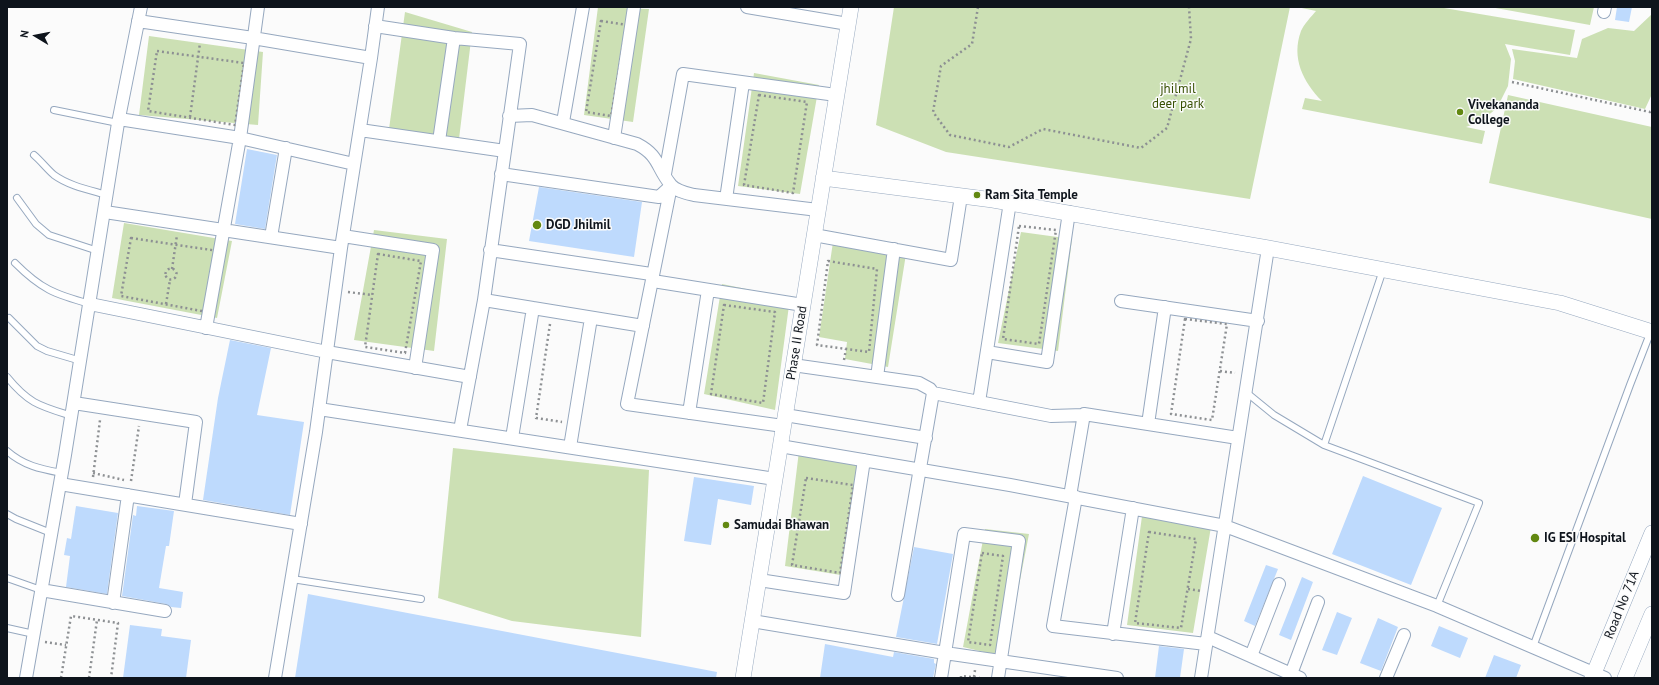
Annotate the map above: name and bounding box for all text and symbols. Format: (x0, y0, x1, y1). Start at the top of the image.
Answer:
north arrow (16, 16, 56, 56)
text: N (17, 29, 32, 39)
park label: jhilmil deer park (1152, 81, 1204, 112)
place label: Vivekananda College (1468, 97, 1539, 128)
marker: Vivekananda College (1455, 107, 1465, 117)
place label: Ram Sita Temple (985, 187, 1078, 203)
marker: Ram Sita Temple (972, 190, 982, 200)
place label: DGD Jhilmil (546, 217, 611, 233)
marker: DGD Jhilmil (531, 219, 543, 231)
street label: Phase II Road (783, 305, 811, 381)
place label: Samudai Bhawan (734, 517, 829, 533)
marker: Samudai Bhawan (721, 520, 731, 530)
place label: IG ESI Hospital (1544, 530, 1626, 546)
marker: IG ESI Hospital (1529, 532, 1541, 544)
street label: Road No 71A (1601, 569, 1643, 641)

